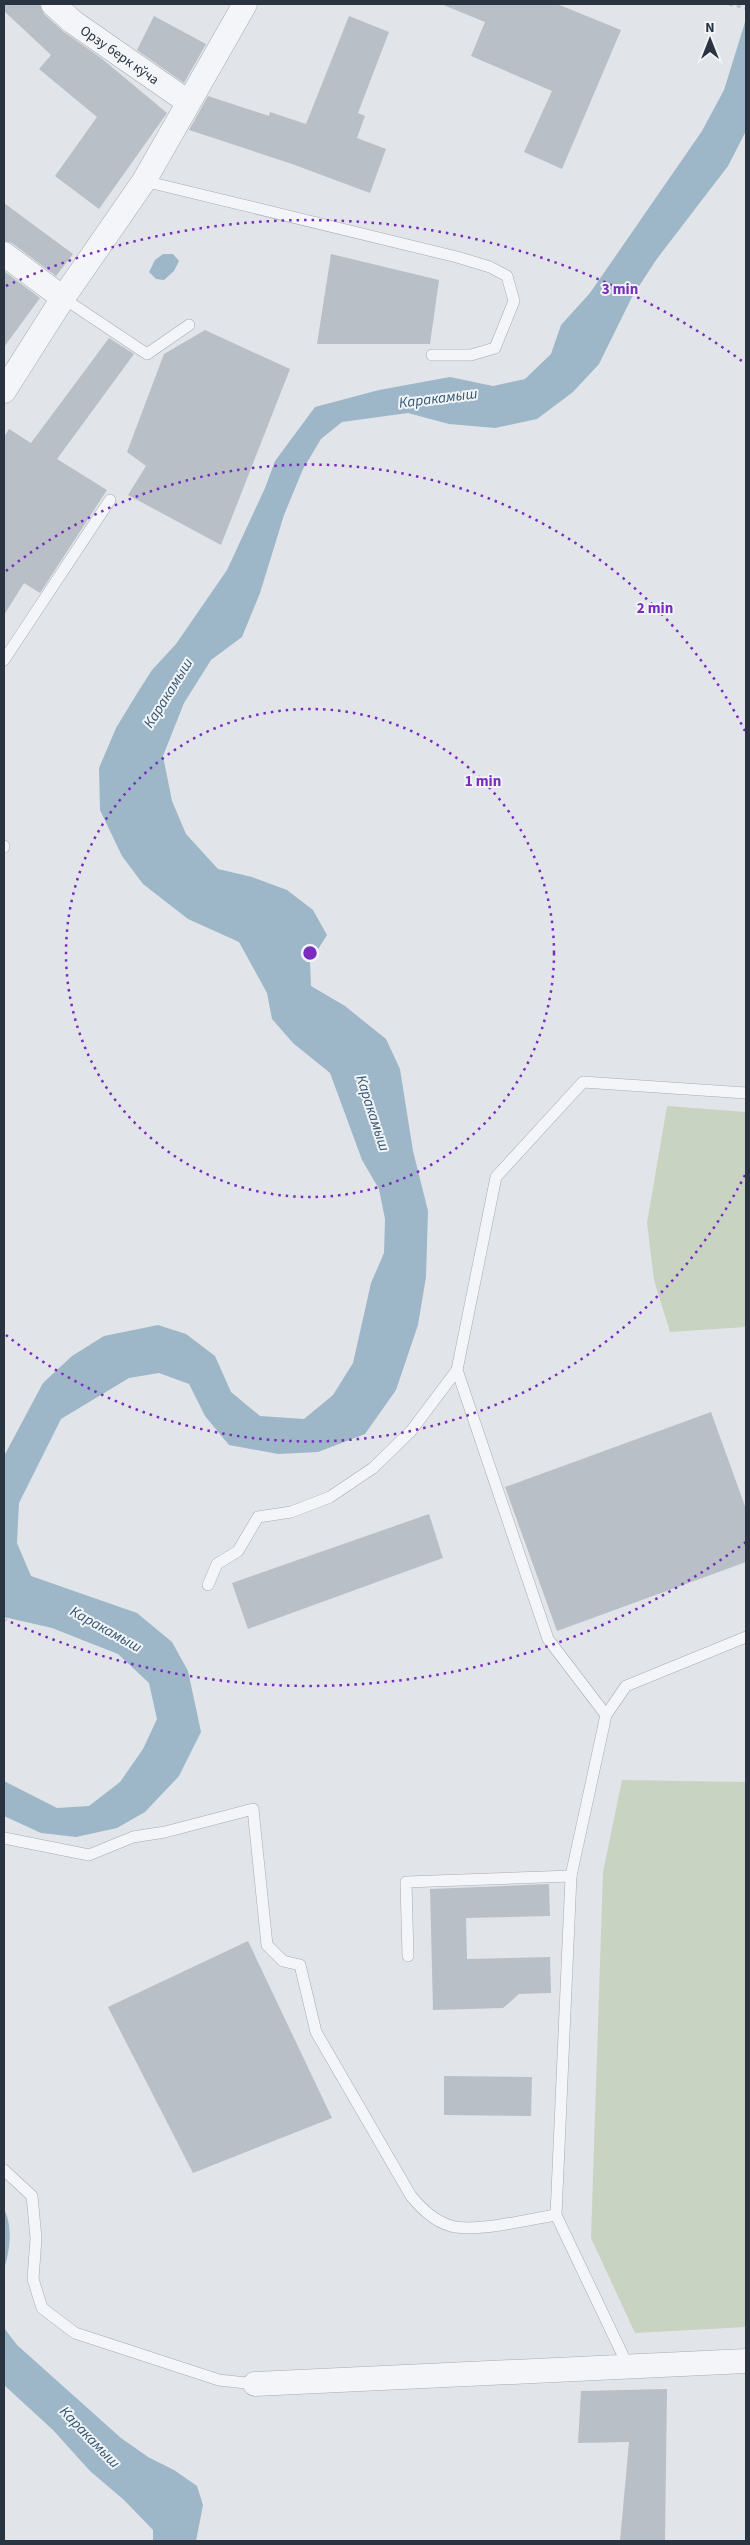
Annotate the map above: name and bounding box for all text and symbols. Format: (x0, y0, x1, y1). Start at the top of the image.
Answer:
north arrow (685, 15, 735, 65)
text: N (705, 18, 715, 38)
street label: Орзу берк кўча (76, 21, 163, 90)
text: 3 min (602, 279, 638, 300)
water label: Каракамыш (398, 383, 479, 414)
text: 2 min (637, 598, 673, 619)
water label: Каракамыш (139, 654, 198, 732)
text: 1 min (465, 771, 501, 792)
centre of rings (301, 944, 319, 962)
water label: Каракамыш (350, 1072, 395, 1154)
water label: Каракамыш (66, 1601, 145, 1658)
water label: Каракамыш (55, 2402, 125, 2473)

